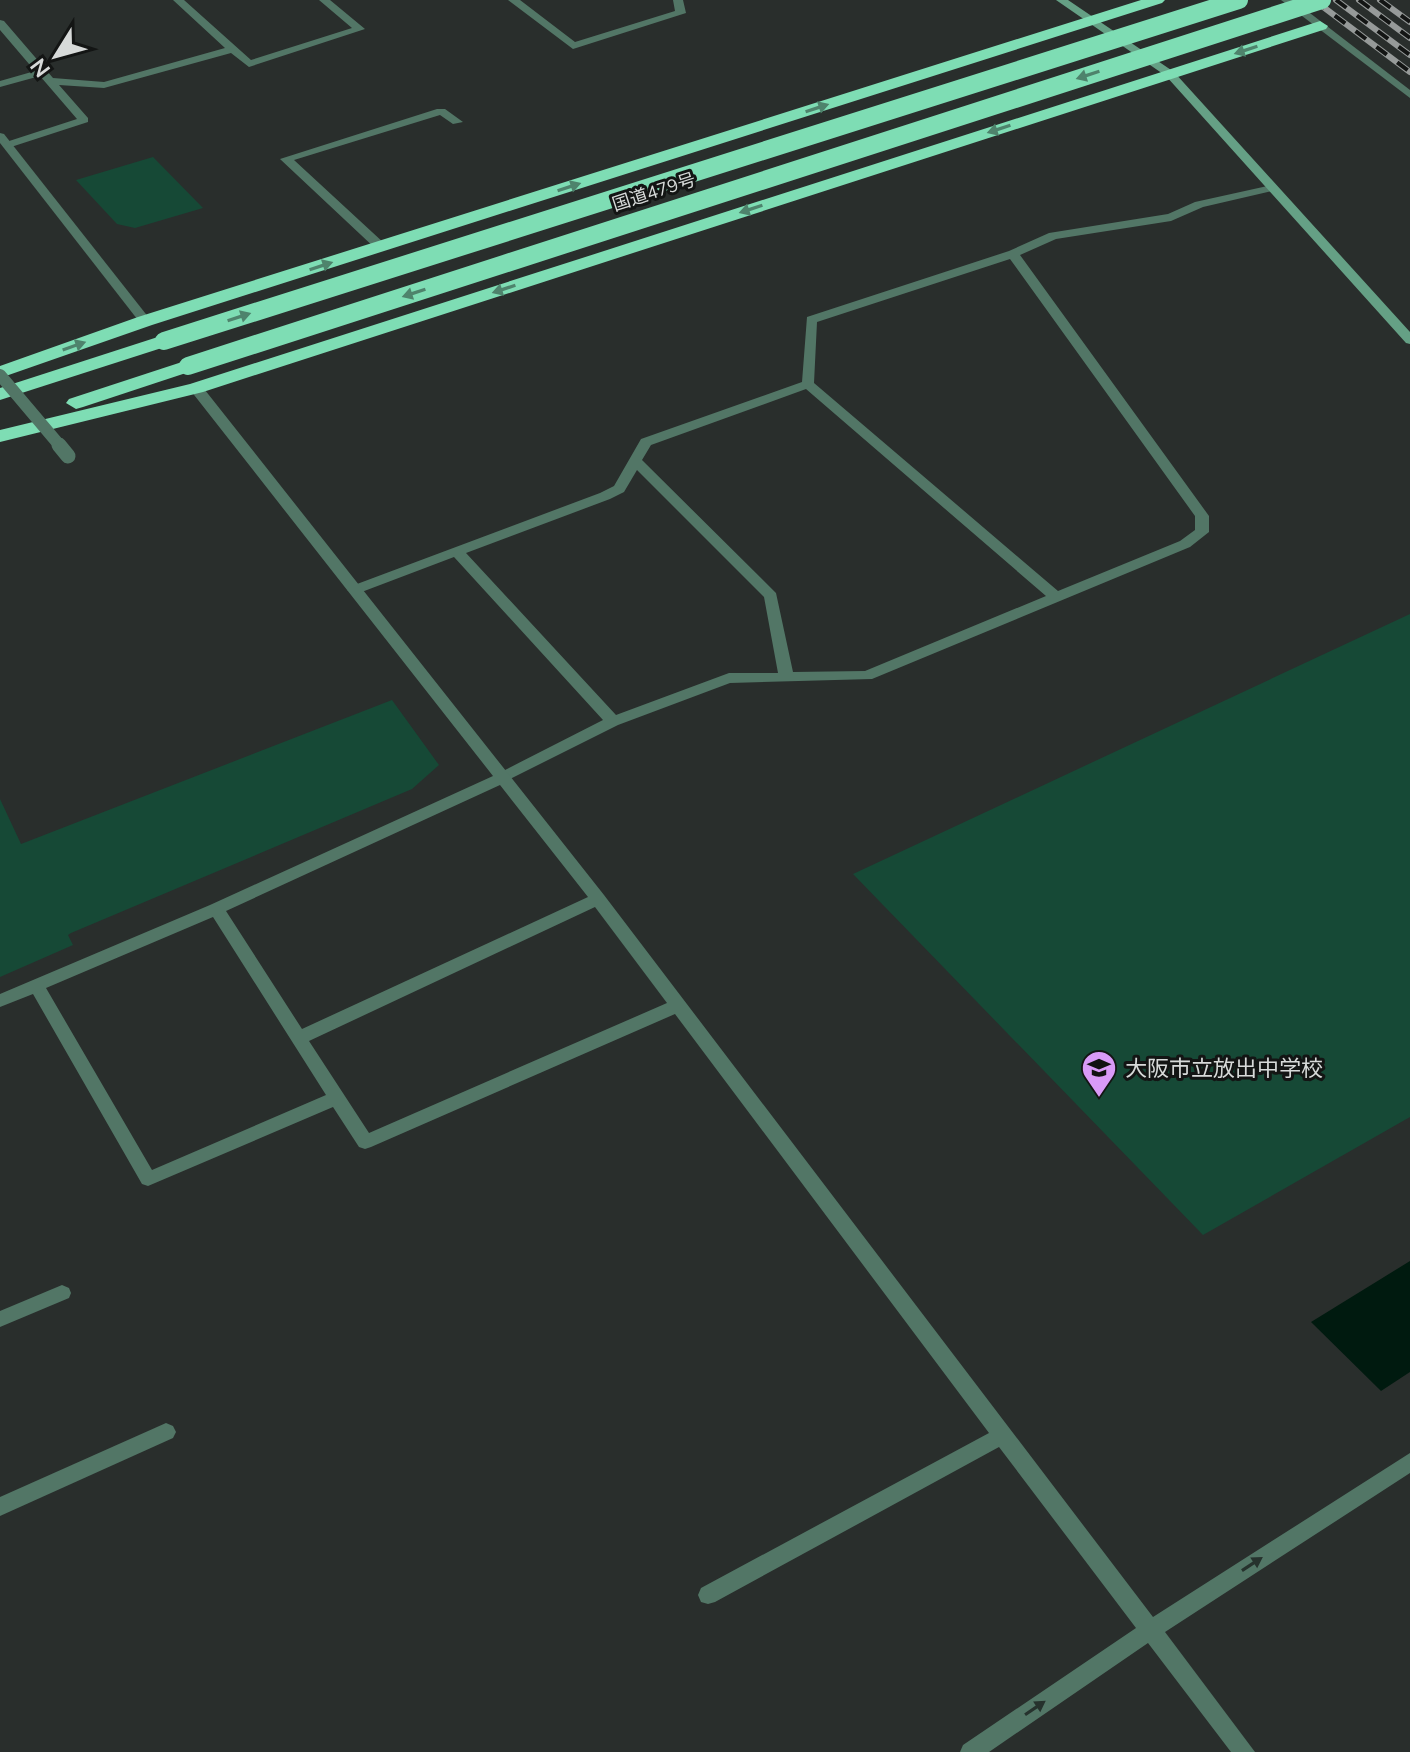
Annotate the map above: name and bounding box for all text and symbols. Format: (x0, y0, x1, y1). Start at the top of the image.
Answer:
north arrow (16, 16, 96, 96)
one-way arrow (1234, 44, 1258, 56)
text: N (24, 52, 58, 83)
one-way arrow (1075, 69, 1099, 82)
one-way arrow (805, 101, 829, 114)
one-way arrow (986, 124, 1010, 136)
street label: 国道479号 (609, 167, 699, 217)
one-way arrow (557, 180, 581, 193)
one-way arrow (739, 203, 763, 216)
one-way arrow (309, 259, 333, 271)
one-way arrow (492, 283, 516, 296)
one-way arrow (401, 287, 425, 299)
one-way arrow (227, 311, 251, 323)
one-way arrow (62, 339, 86, 352)
school or university icon: 大阪市立放出中学校 (1080, 1049, 1118, 1099)
place label: 大阪市立放出中学校 (1125, 1054, 1323, 1084)
one-way arrow (1241, 1557, 1263, 1572)
one-way arrow (1025, 1701, 1046, 1716)

